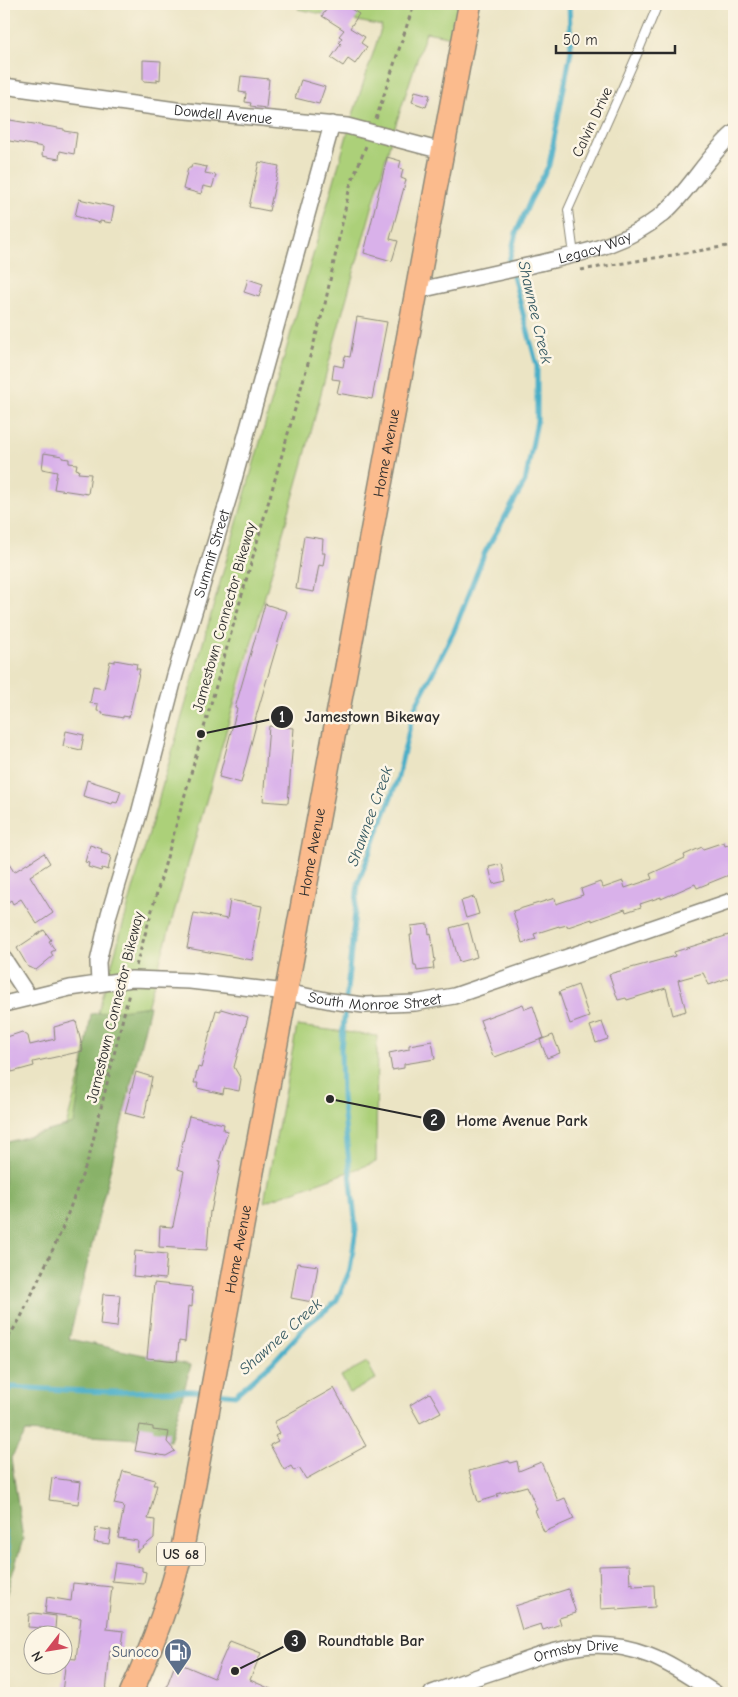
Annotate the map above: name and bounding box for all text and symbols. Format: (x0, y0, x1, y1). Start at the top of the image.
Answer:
scale bar (556, 22, 674, 54)
text: 50 m (563, 31, 598, 49)
street label: Calvin Drive (568, 84, 616, 160)
street label: Dowdell Avenue (173, 101, 274, 128)
street label: Legacy Way (556, 227, 635, 267)
water label: Shawnee Creek (514, 259, 556, 366)
street label: Home Avenue (369, 407, 404, 499)
street label: Summit Street (190, 507, 234, 600)
street label: Jamestown Connector Bikeway (188, 520, 260, 714)
callout: Jamestown Bikeway (270, 701, 450, 732)
text: 1 (279, 708, 285, 726)
text: Jamestown Bikeway (305, 708, 440, 726)
water label: Shawnee Creek (344, 764, 396, 869)
street label: Home Avenue (295, 806, 329, 898)
street label: Jamestown Connector Bikeway (83, 909, 148, 1104)
street label: South Monroe Street (307, 988, 443, 1014)
callout: Home Avenue Park (421, 1104, 597, 1135)
text: 2 (430, 1111, 438, 1129)
text: Home Avenue Park (457, 1112, 588, 1130)
street label: Home Avenue (221, 1203, 255, 1295)
water label: Shawnee Creek (236, 1295, 326, 1379)
road number: US 68 (157, 1542, 205, 1566)
north arrow (22, 1624, 72, 1674)
callout: Roundtable Bar (283, 1625, 434, 1656)
text: 3 (291, 1632, 299, 1650)
text: Roundtable Bar (318, 1632, 425, 1650)
street label: Ormsby Drive (531, 1636, 620, 1666)
fuel station icon: Sunoco (163, 1637, 193, 1676)
place label: Sunoco (112, 1643, 159, 1661)
text: N (28, 1648, 47, 1665)

